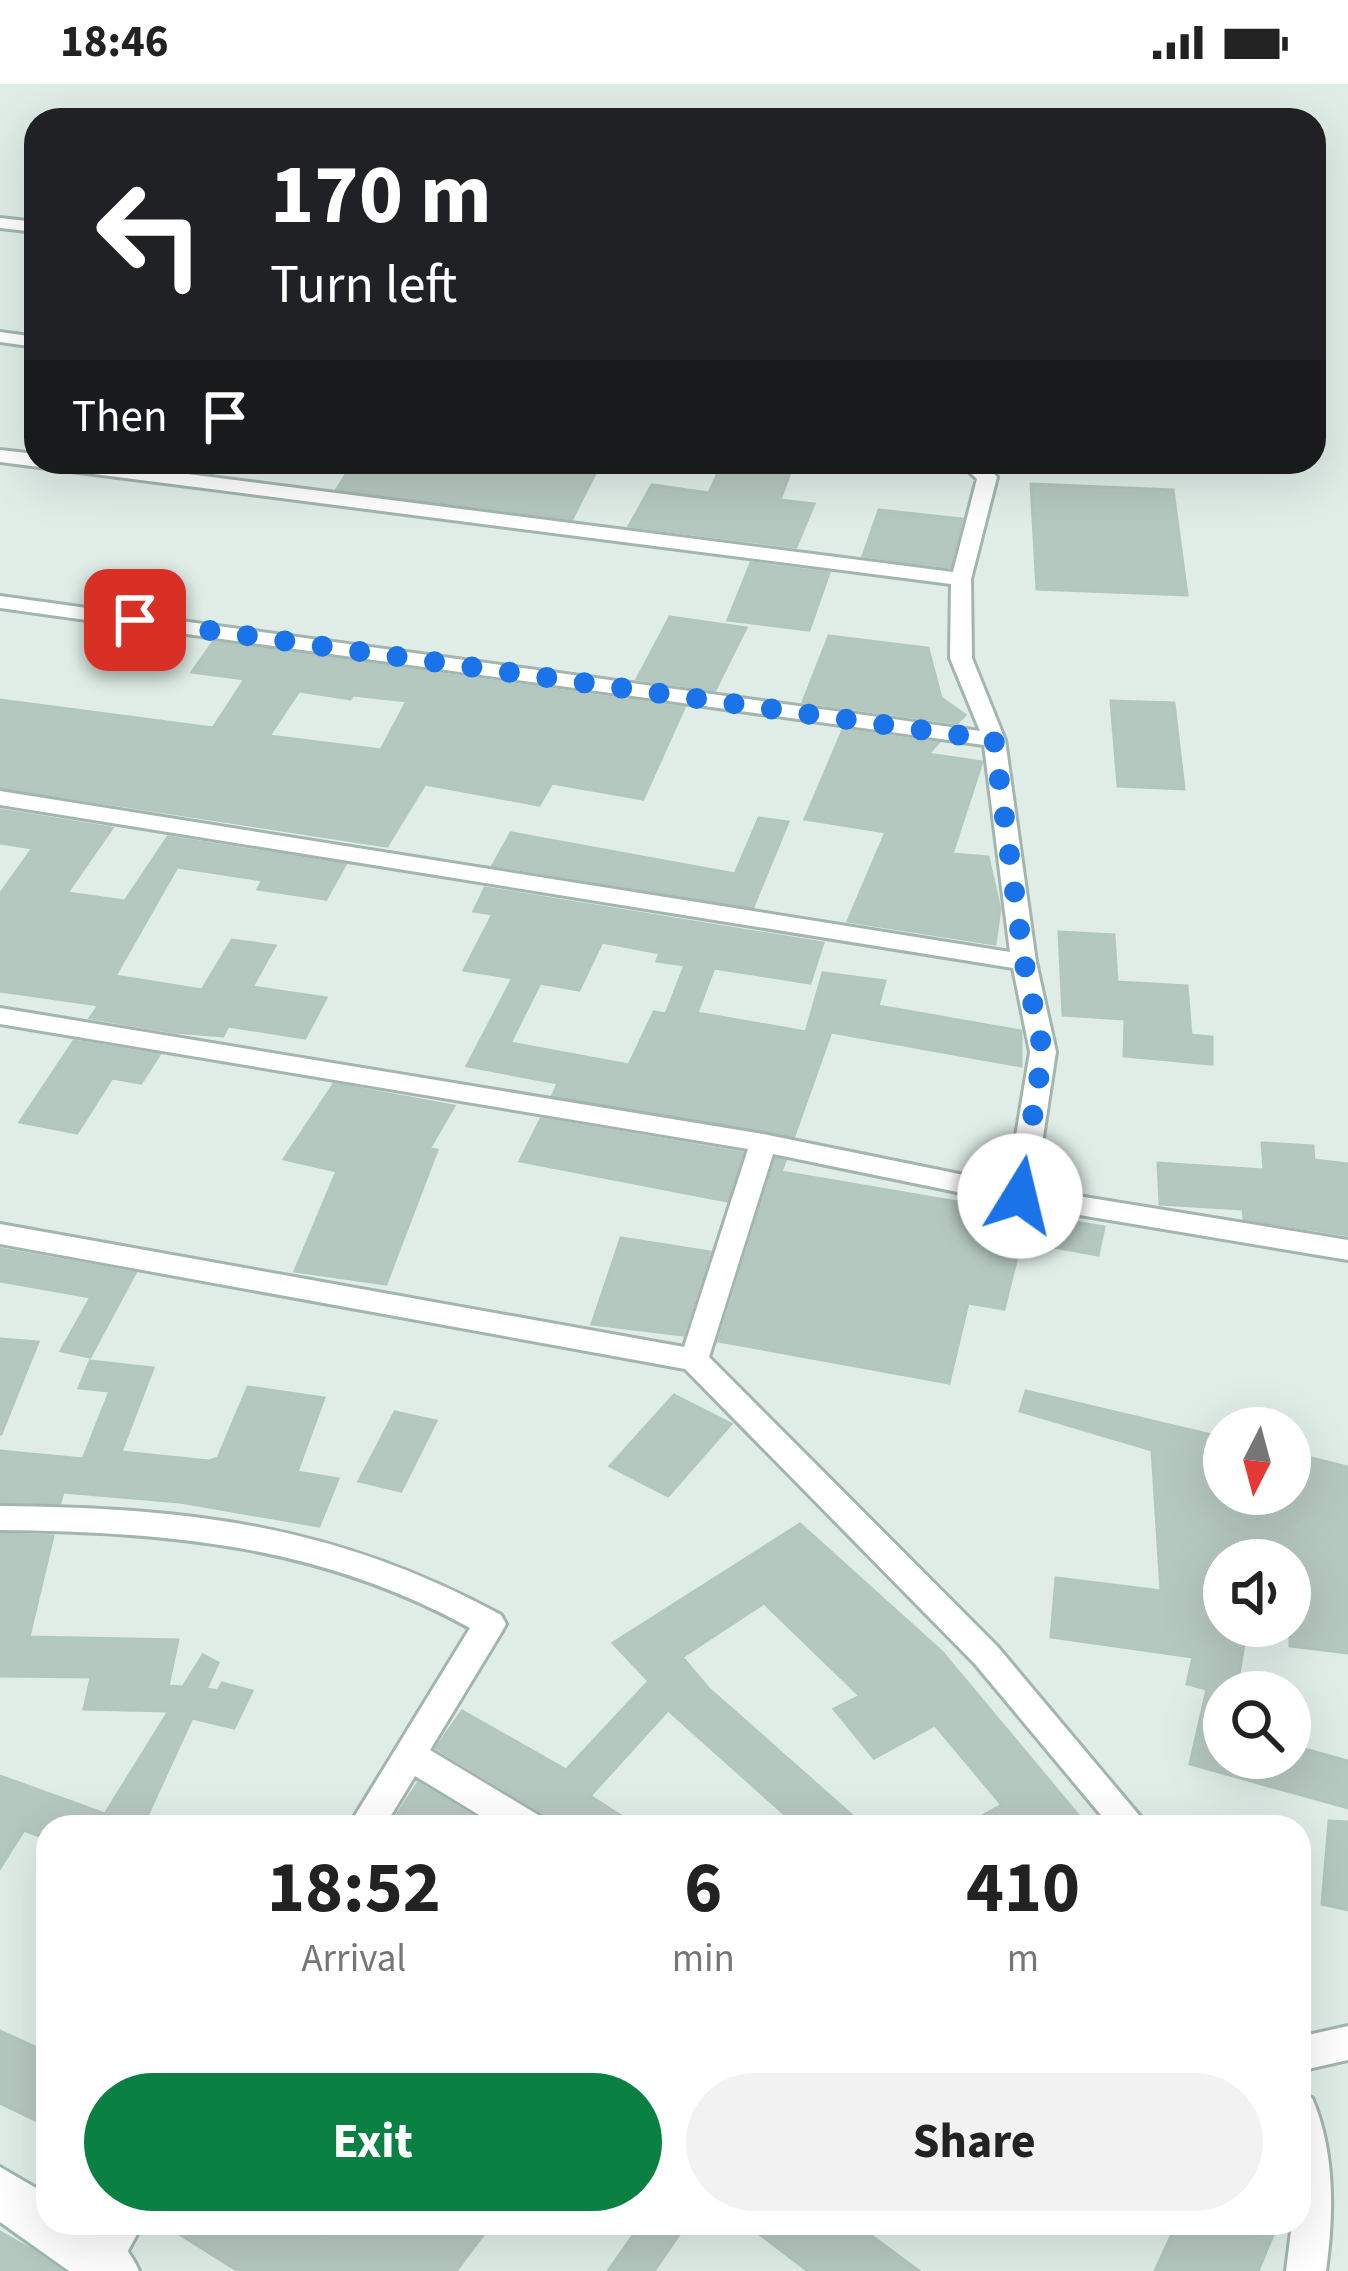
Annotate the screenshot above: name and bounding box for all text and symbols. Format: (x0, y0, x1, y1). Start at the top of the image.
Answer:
text: 18:46 (60, 10, 169, 74)
text: 170 m (270, 136, 492, 256)
icon: left (72, 156, 228, 312)
text: Turn left (270, 247, 457, 324)
icon: arrive (192, 384, 258, 450)
text: Then (72, 385, 168, 449)
pin (84, 569, 186, 671)
icon: arrive (102, 587, 168, 653)
position arrow (957, 1133, 1083, 1259)
north arrow (1203, 1407, 1311, 1515)
map controls (1203, 1407, 1311, 1779)
button: sound (1203, 1539, 1311, 1647)
button: search (1203, 1671, 1311, 1779)
text: 18:52 (267, 1837, 441, 1940)
text: 6 (684, 1837, 722, 1940)
text: 410 (966, 1837, 1080, 1940)
text: Arrival (301, 1931, 406, 1987)
text: min (672, 1931, 735, 1987)
text: m (1007, 1931, 1039, 1987)
button: Exit (84, 2073, 662, 2211)
button: Share (686, 2073, 1263, 2211)

